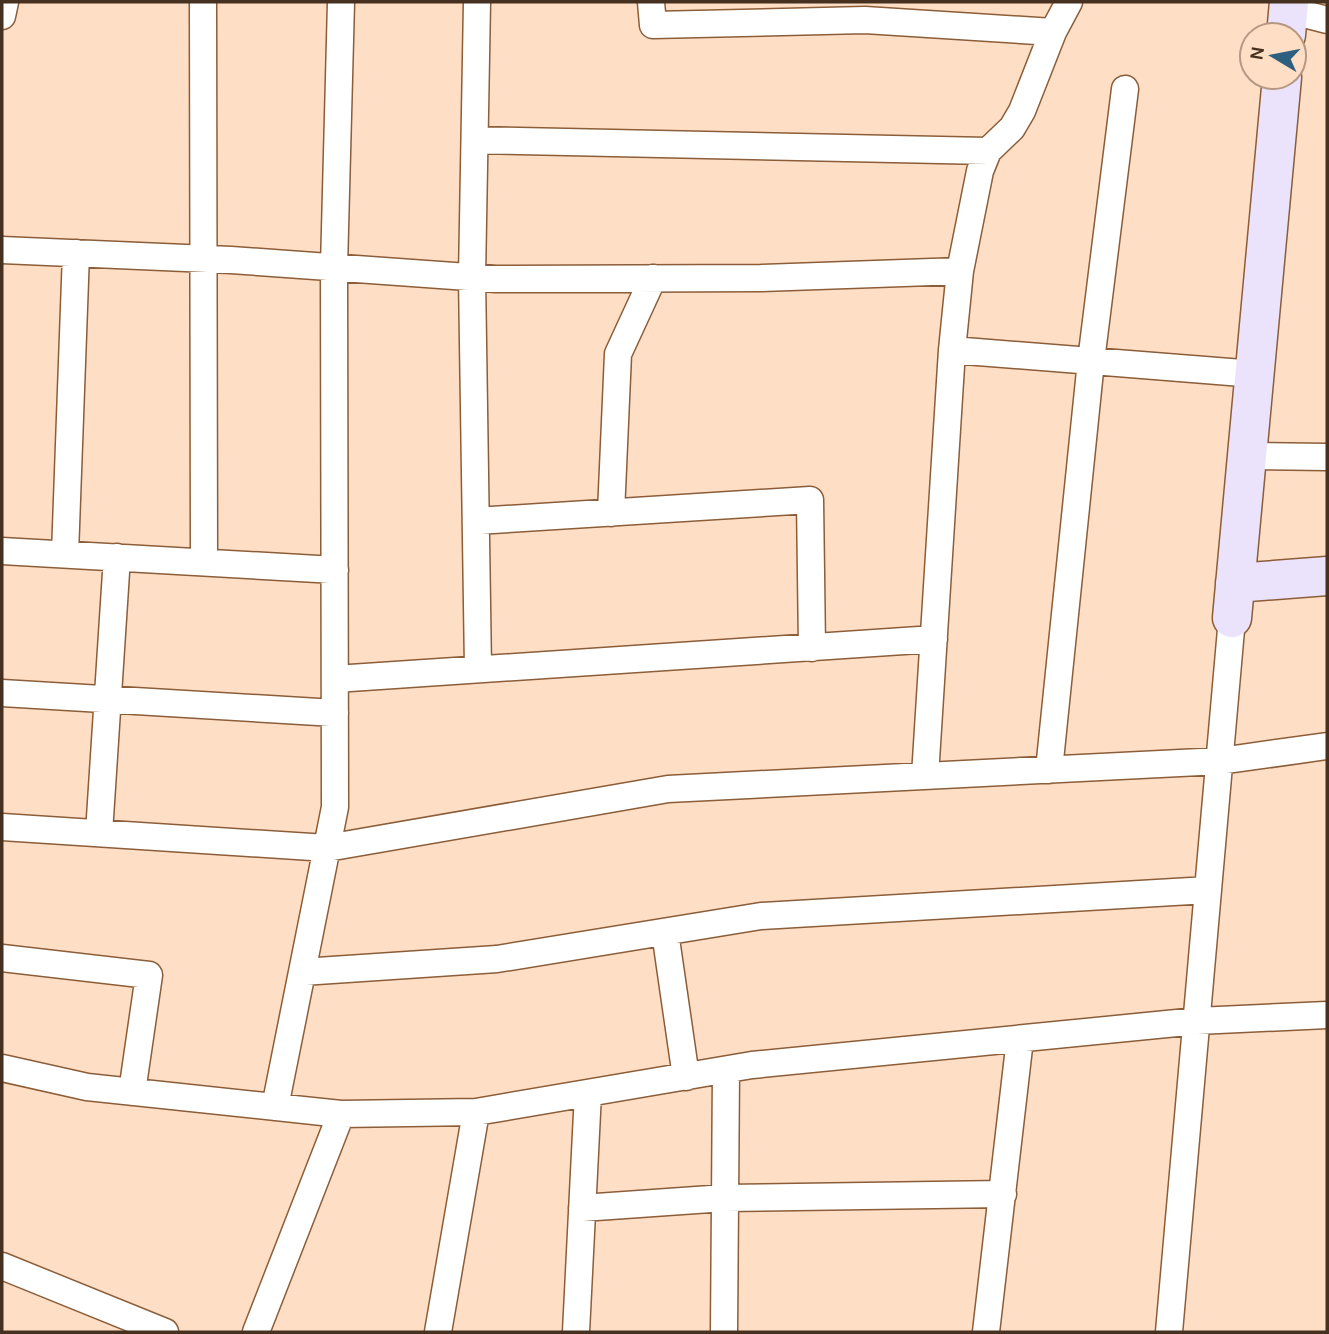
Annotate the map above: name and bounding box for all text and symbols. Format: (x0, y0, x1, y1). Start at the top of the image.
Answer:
north arrow (1238, 21, 1308, 91)
text: N (1245, 45, 1269, 62)

